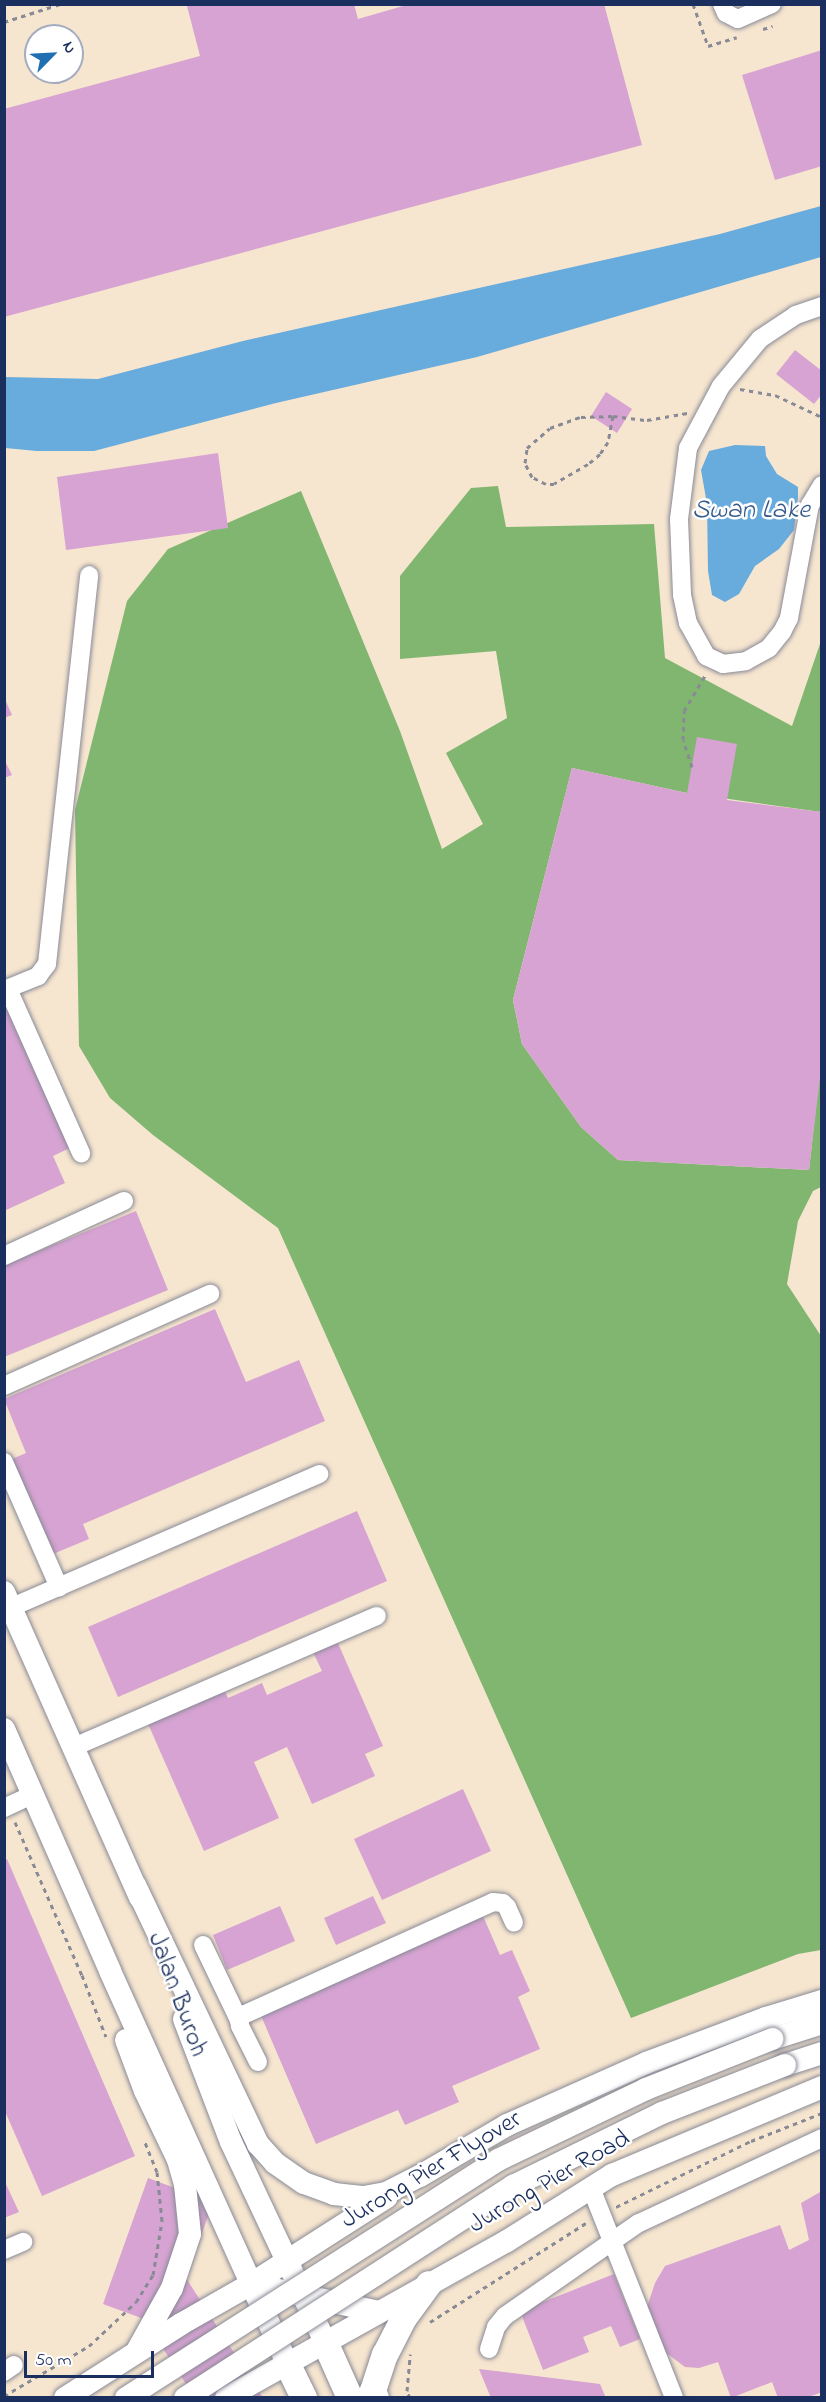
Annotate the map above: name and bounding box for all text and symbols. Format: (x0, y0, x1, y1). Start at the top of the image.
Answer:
north arrow (24, 24, 84, 84)
text: N (55, 38, 82, 57)
water label: Swan Lake (692, 495, 810, 527)
street label: Jalan Buroh (139, 1929, 213, 2061)
street label: Jurong Pier Flyover (336, 2105, 528, 2237)
street label: Jurong Pier Road (464, 2124, 636, 2242)
scale bar (27, 2339, 158, 2377)
text: 50 m (35, 2348, 72, 2374)

